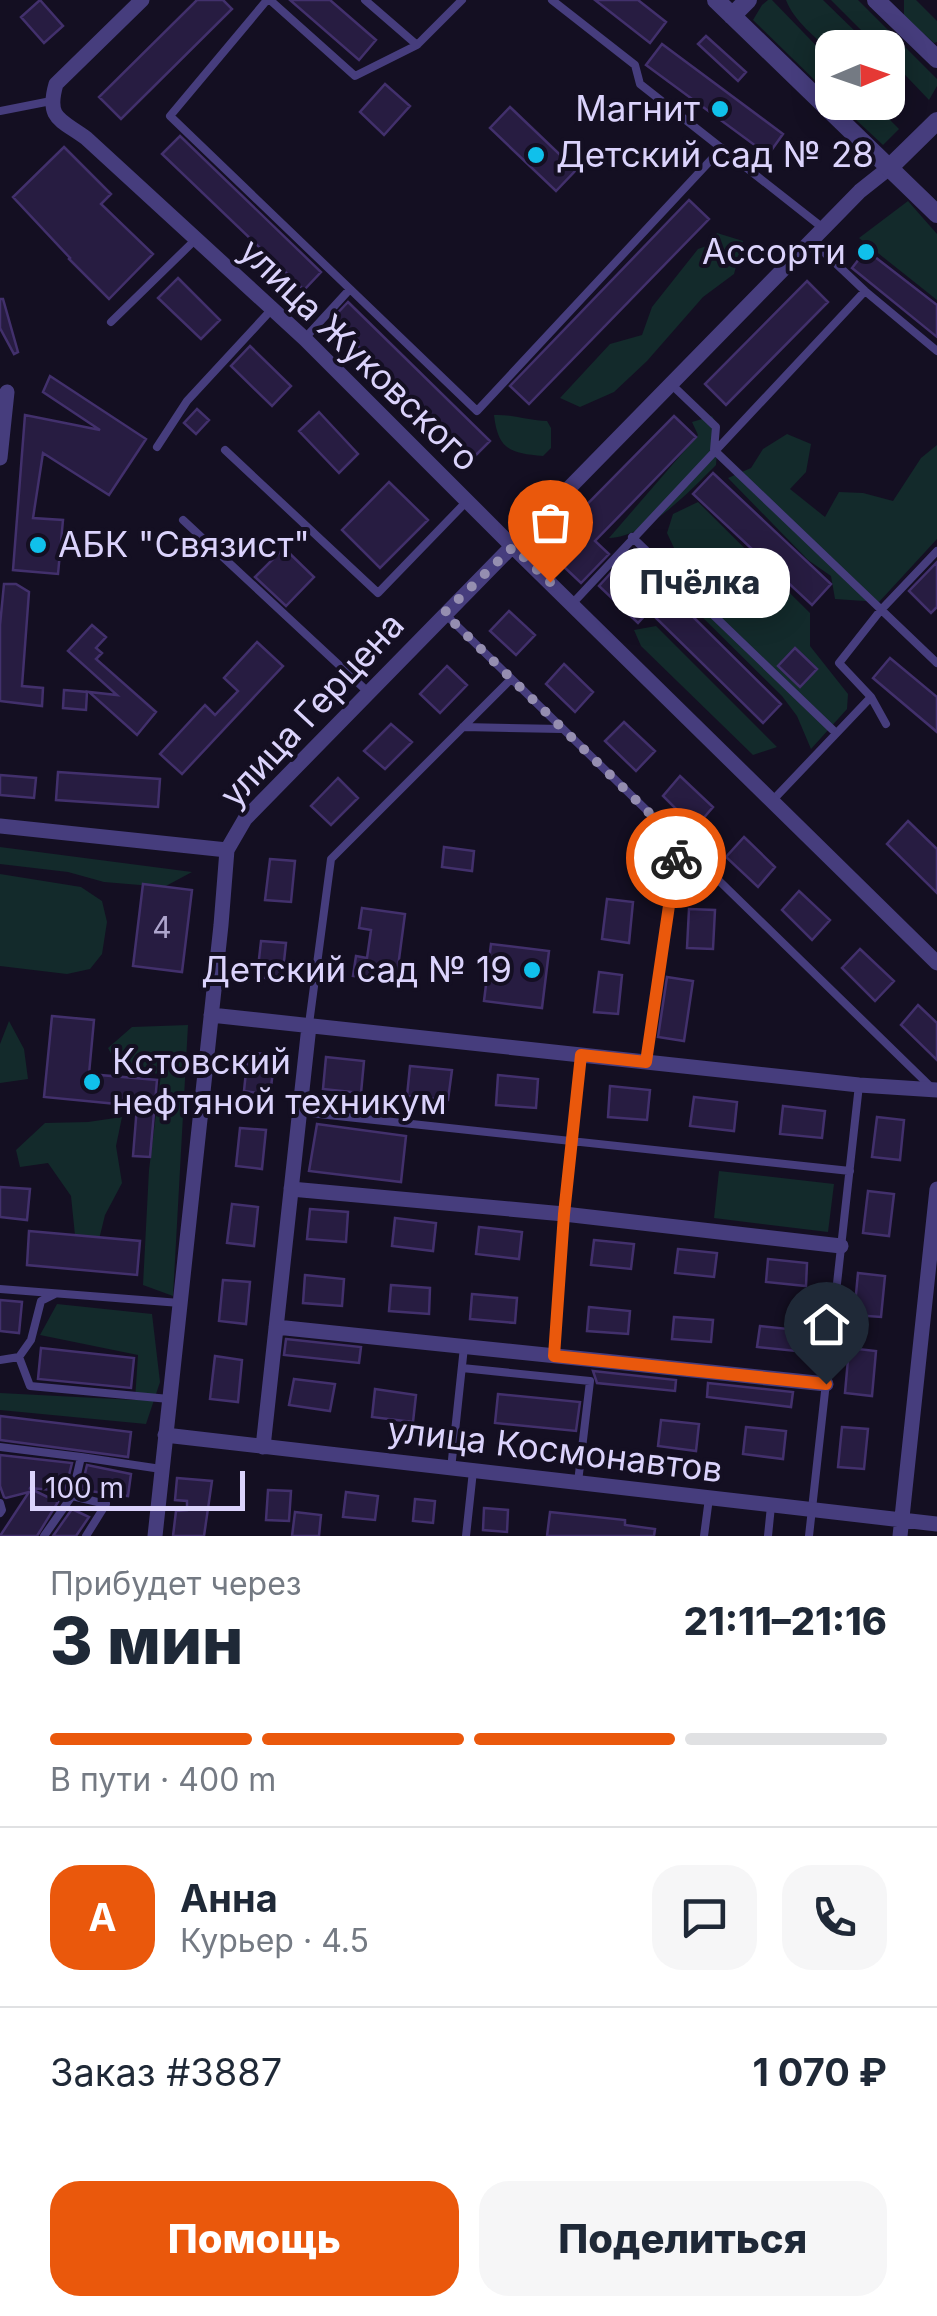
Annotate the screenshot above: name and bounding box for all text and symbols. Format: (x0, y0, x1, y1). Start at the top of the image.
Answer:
north arrow (815, 30, 905, 120)
map controls (815, 30, 905, 120)
place label: Магнит (575, 87, 700, 129)
marker: Магнит (709, 98, 731, 120)
place label: Детский сад № 28 (556, 133, 874, 175)
marker: Детский сад № 28 (525, 144, 547, 166)
street label: улица Жуковского (231, 229, 488, 479)
place label: Ассорти (702, 230, 846, 272)
marker: Ассорти (855, 241, 877, 263)
pin (508, 480, 593, 583)
icon: bag (523, 495, 578, 550)
place label: АБК "Связист" (58, 523, 310, 565)
marker: АБК "Связист" (27, 534, 49, 556)
callout: Пчёлка (610, 547, 790, 617)
text: Пчёлка (640, 563, 760, 602)
street label: улица Герцена (211, 603, 412, 815)
courier (626, 808, 726, 908)
icon: bike (649, 831, 704, 886)
house number: 4 (152, 909, 172, 945)
place label: Детский сад № 19 (201, 948, 512, 990)
marker: Детский сад № 19 (521, 959, 543, 981)
place label: Кстовский нефтяной техникум (112, 1040, 447, 1122)
marker: Кстовский нефтяной техникум (81, 1071, 103, 1093)
pin (784, 1282, 869, 1385)
icon: home (799, 1297, 854, 1352)
street label: улица Космонавтов (385, 1408, 725, 1490)
scale bar (30, 1466, 245, 1510)
text: 100 m (45, 1471, 124, 1505)
text: Прибудет через (50, 1564, 302, 1603)
text: 21:11–21:16 (684, 1598, 887, 1644)
text: 3 мин (50, 1601, 243, 1680)
text: В пути · 400 m (50, 1760, 276, 1799)
button: chat (652, 1865, 757, 1970)
button: phone (782, 1865, 887, 1970)
text: Анна (180, 1875, 278, 1921)
text: А (88, 1894, 117, 1940)
text: Курьер · 4.5 (180, 1921, 369, 1960)
text: Заказ #3887 (50, 2049, 282, 2095)
text: 1 070 ₽ (752, 2049, 887, 2095)
button: Помощь (50, 2181, 459, 2296)
button: Поделиться (479, 2181, 887, 2296)

